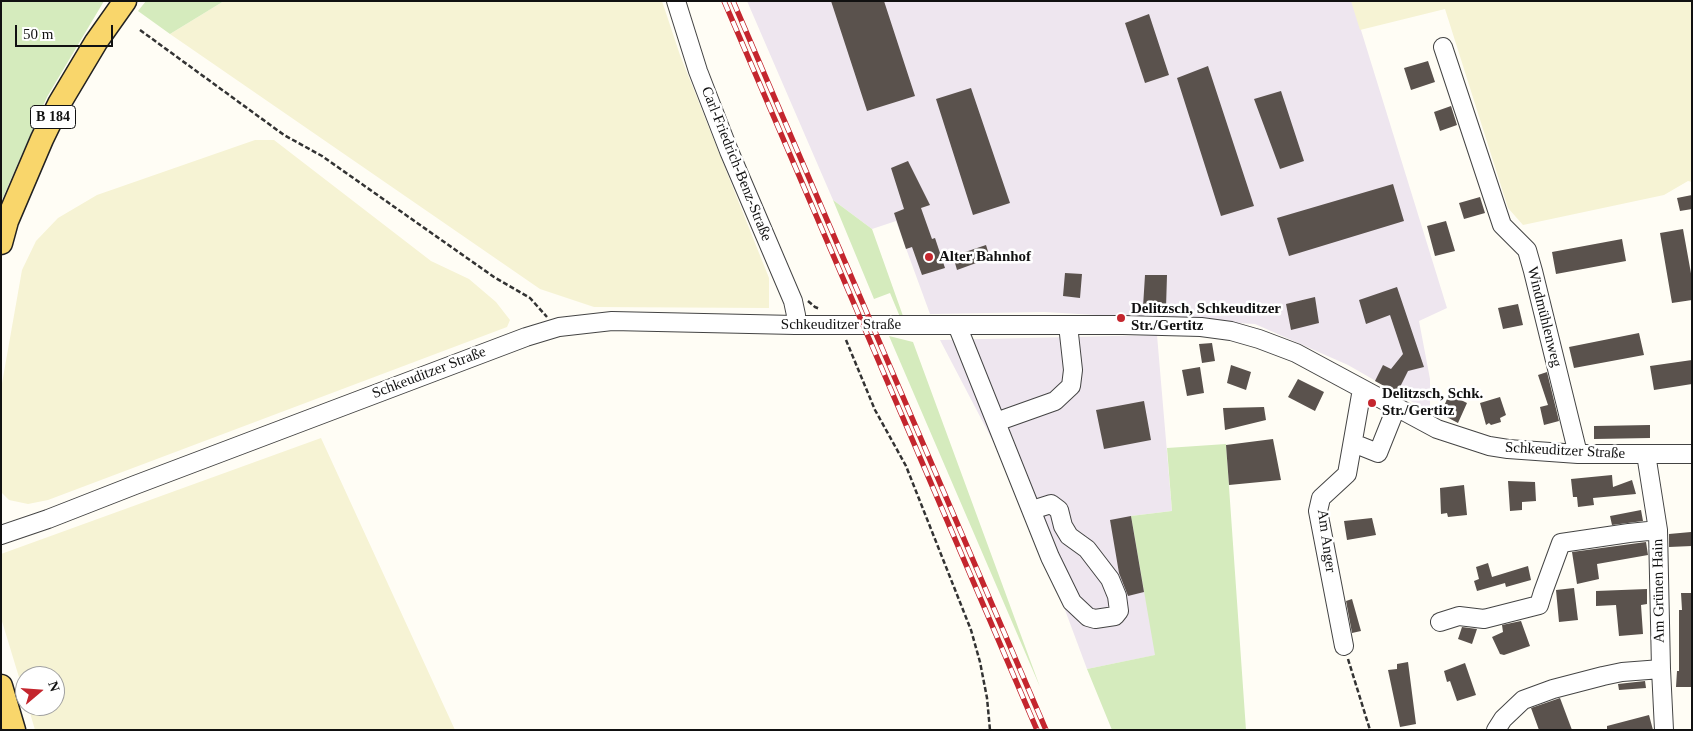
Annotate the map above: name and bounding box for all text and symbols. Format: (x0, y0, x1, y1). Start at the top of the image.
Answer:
scale bar (18, 15, 115, 47)
text: 50 m (23, 26, 53, 42)
street label: Carl-Friedrich-Benz-Straße (697, 84, 775, 244)
road number: B 184 (30, 105, 76, 128)
place label: Alter Bahnhof (939, 248, 1031, 266)
marker: Alter Bahnhof (923, 251, 935, 263)
street label: Windmühlenweg (1523, 265, 1565, 369)
place label: Delitzsch, Schkeuditzer Str./Gertitz (1131, 300, 1281, 335)
marker: Delitzsch, Schkeuditzer Str./Gertitz (1115, 312, 1127, 324)
street label: Schkeuditzer Straße (781, 316, 901, 334)
street label: Schkeuditzer Straße (370, 343, 488, 403)
place label: Delitzsch, Schk. Str./Gertitz (1382, 385, 1483, 420)
marker: Delitzsch, Schk. Str./Gertitz (1366, 397, 1378, 409)
street label: Schkeuditzer Straße (1504, 439, 1626, 463)
street label: Am Anger (1313, 508, 1339, 574)
street label: Am Grünen Hain (1649, 539, 1669, 643)
north arrow (15, 666, 65, 716)
text: N (45, 679, 62, 694)

